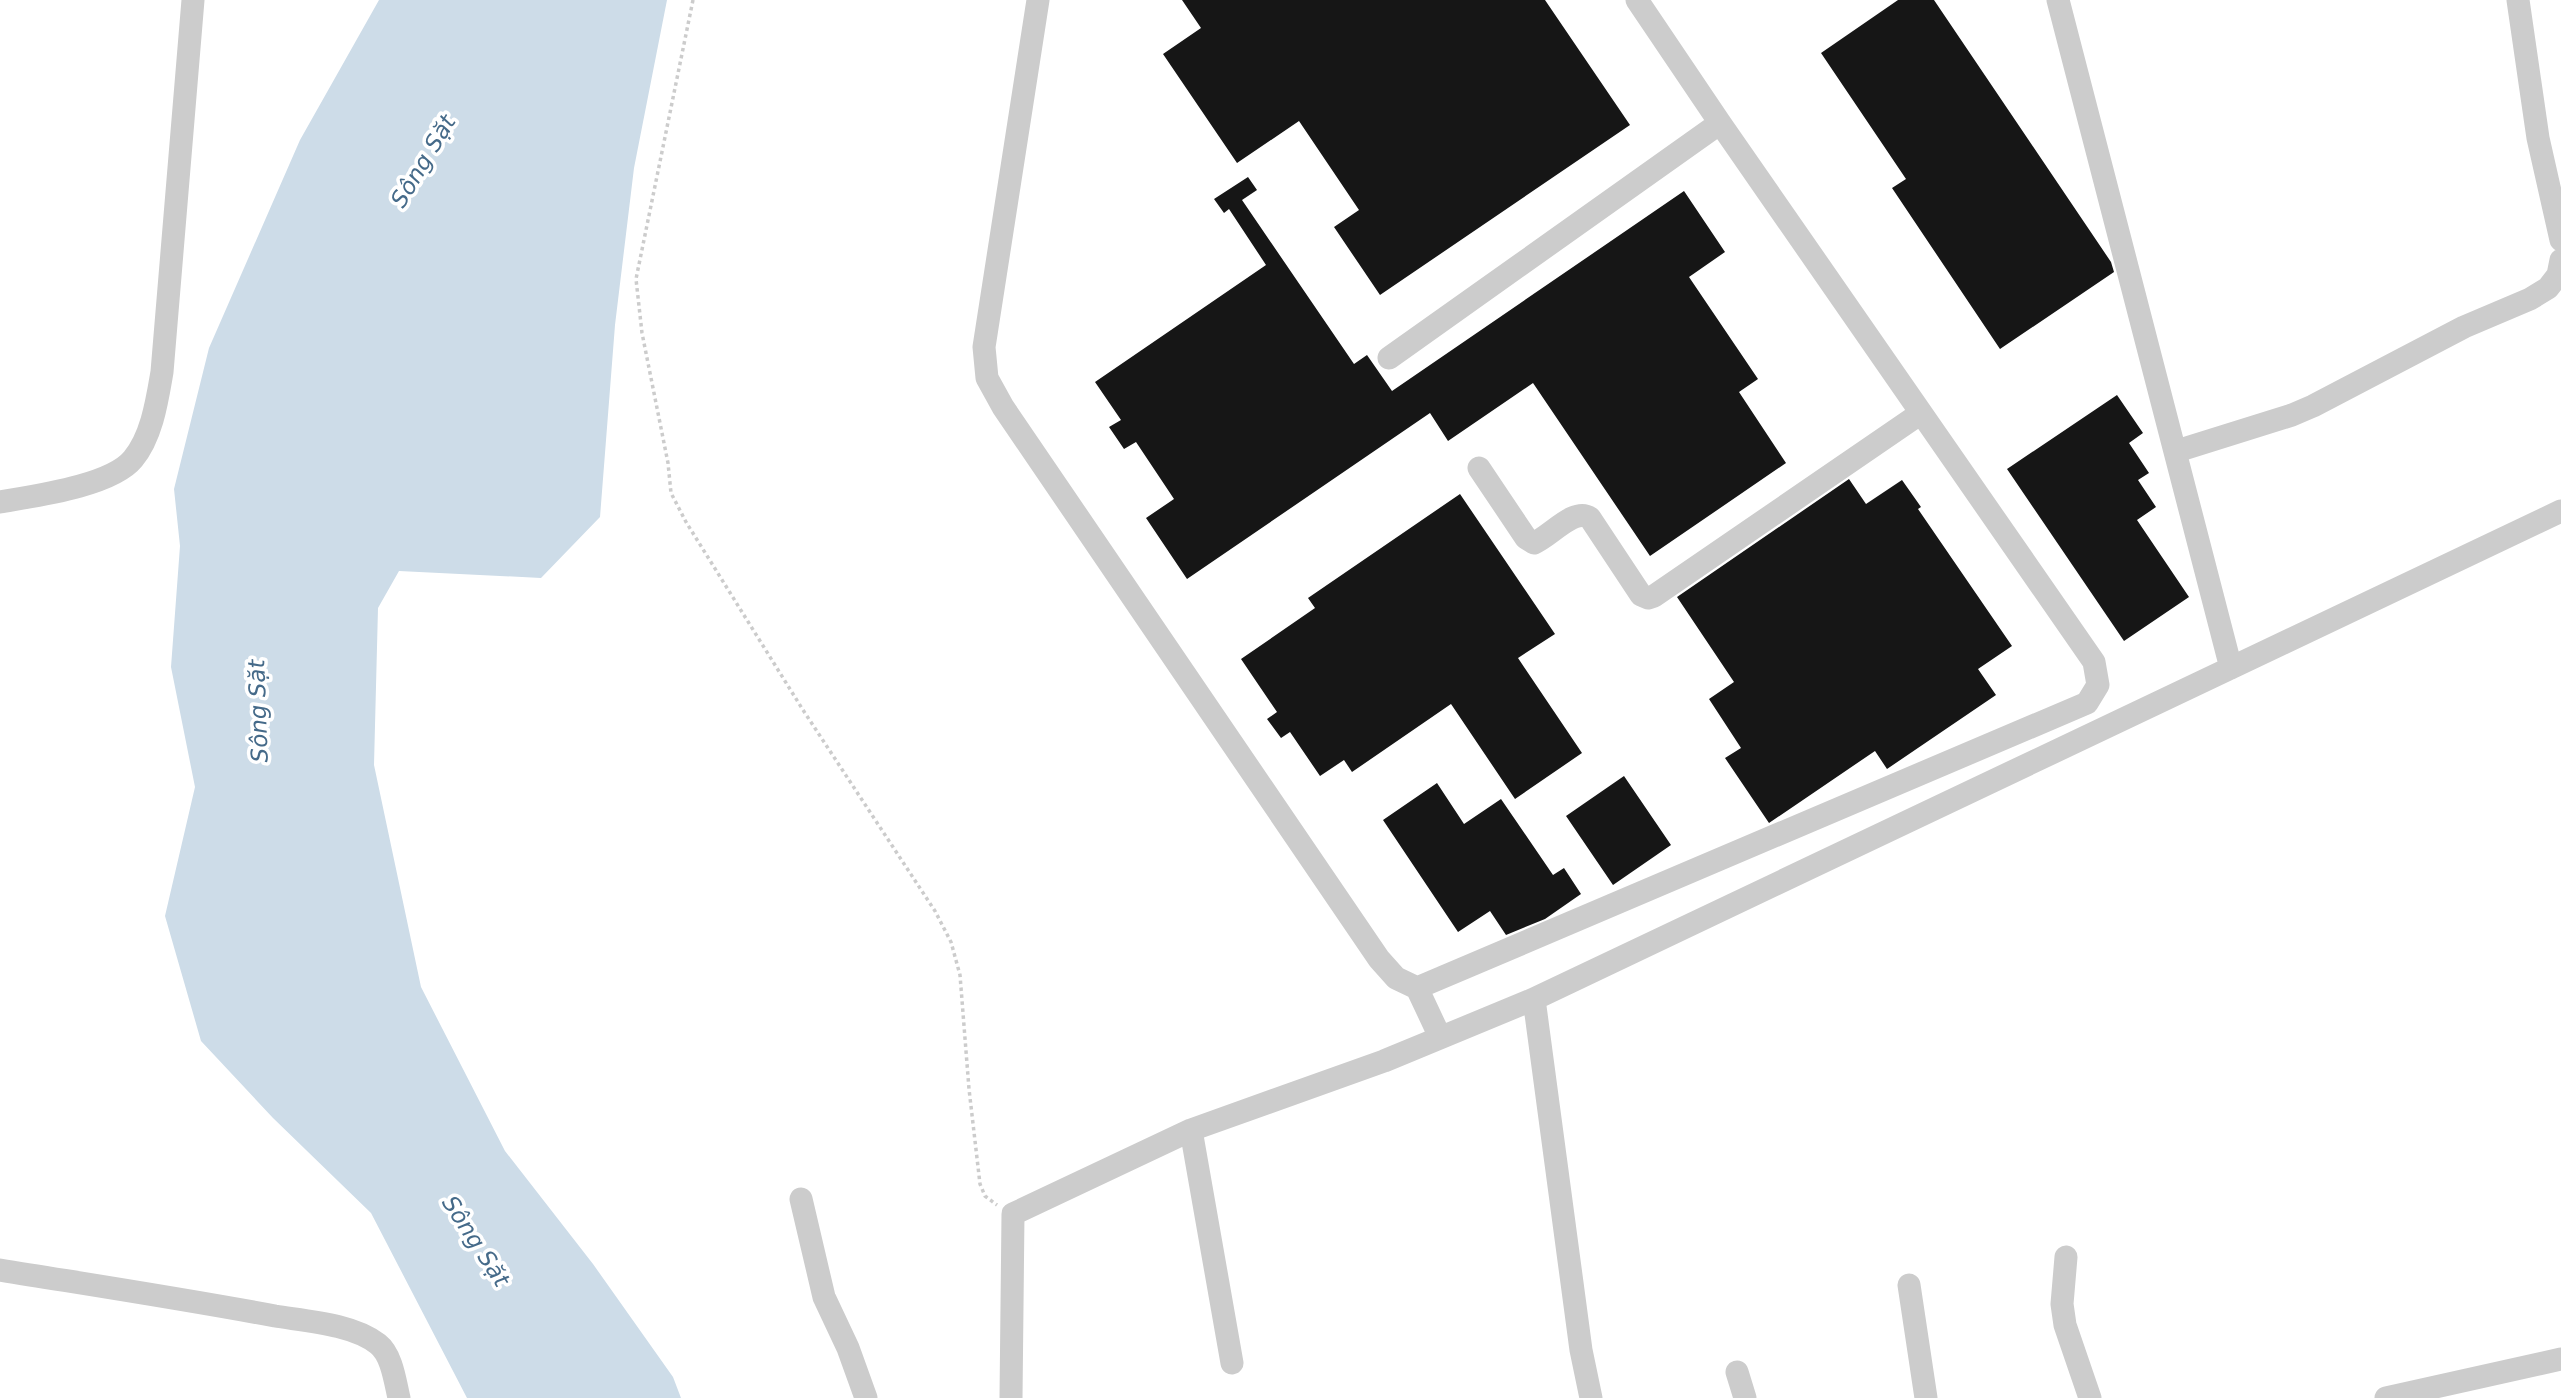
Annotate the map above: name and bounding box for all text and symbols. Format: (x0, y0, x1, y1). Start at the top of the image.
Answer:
water label: Sông Sặt (385, 109, 461, 212)
water label: Sông Sặt (243, 658, 273, 763)
water label: Sông Sặt (437, 1191, 515, 1292)

